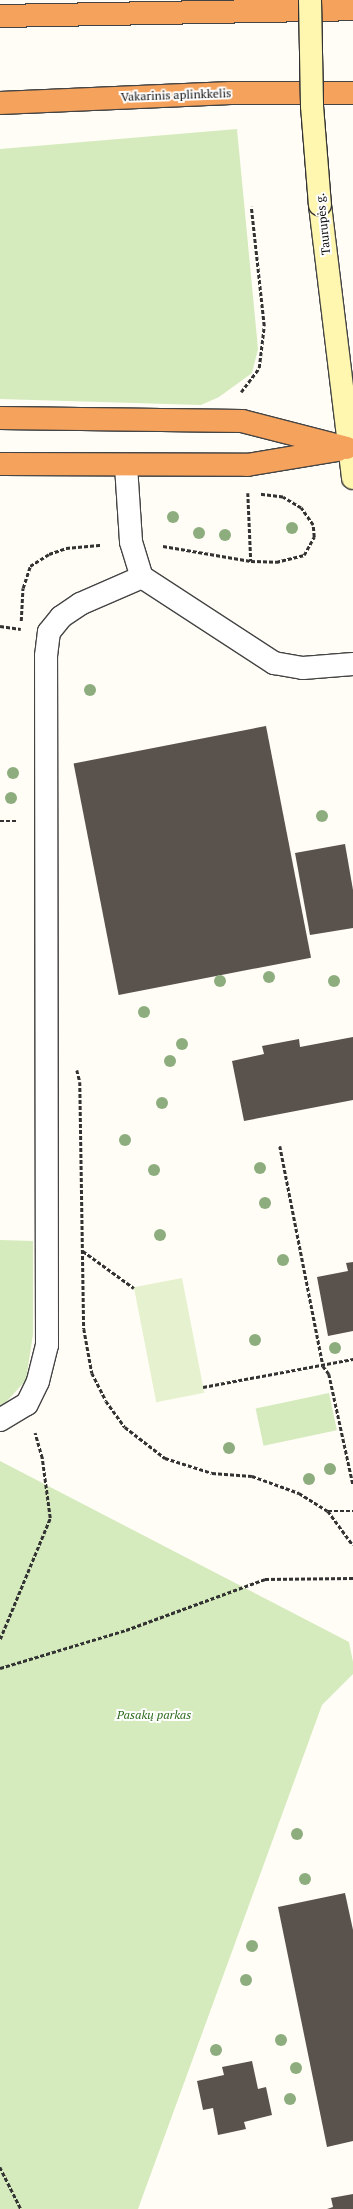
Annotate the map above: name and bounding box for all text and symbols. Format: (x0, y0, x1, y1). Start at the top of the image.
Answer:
street label: Vakarinis aplinkkelis (121, 86, 231, 104)
street label: Taurupės g. (313, 192, 333, 256)
park label: Pasakų parkas (117, 1708, 191, 1722)

